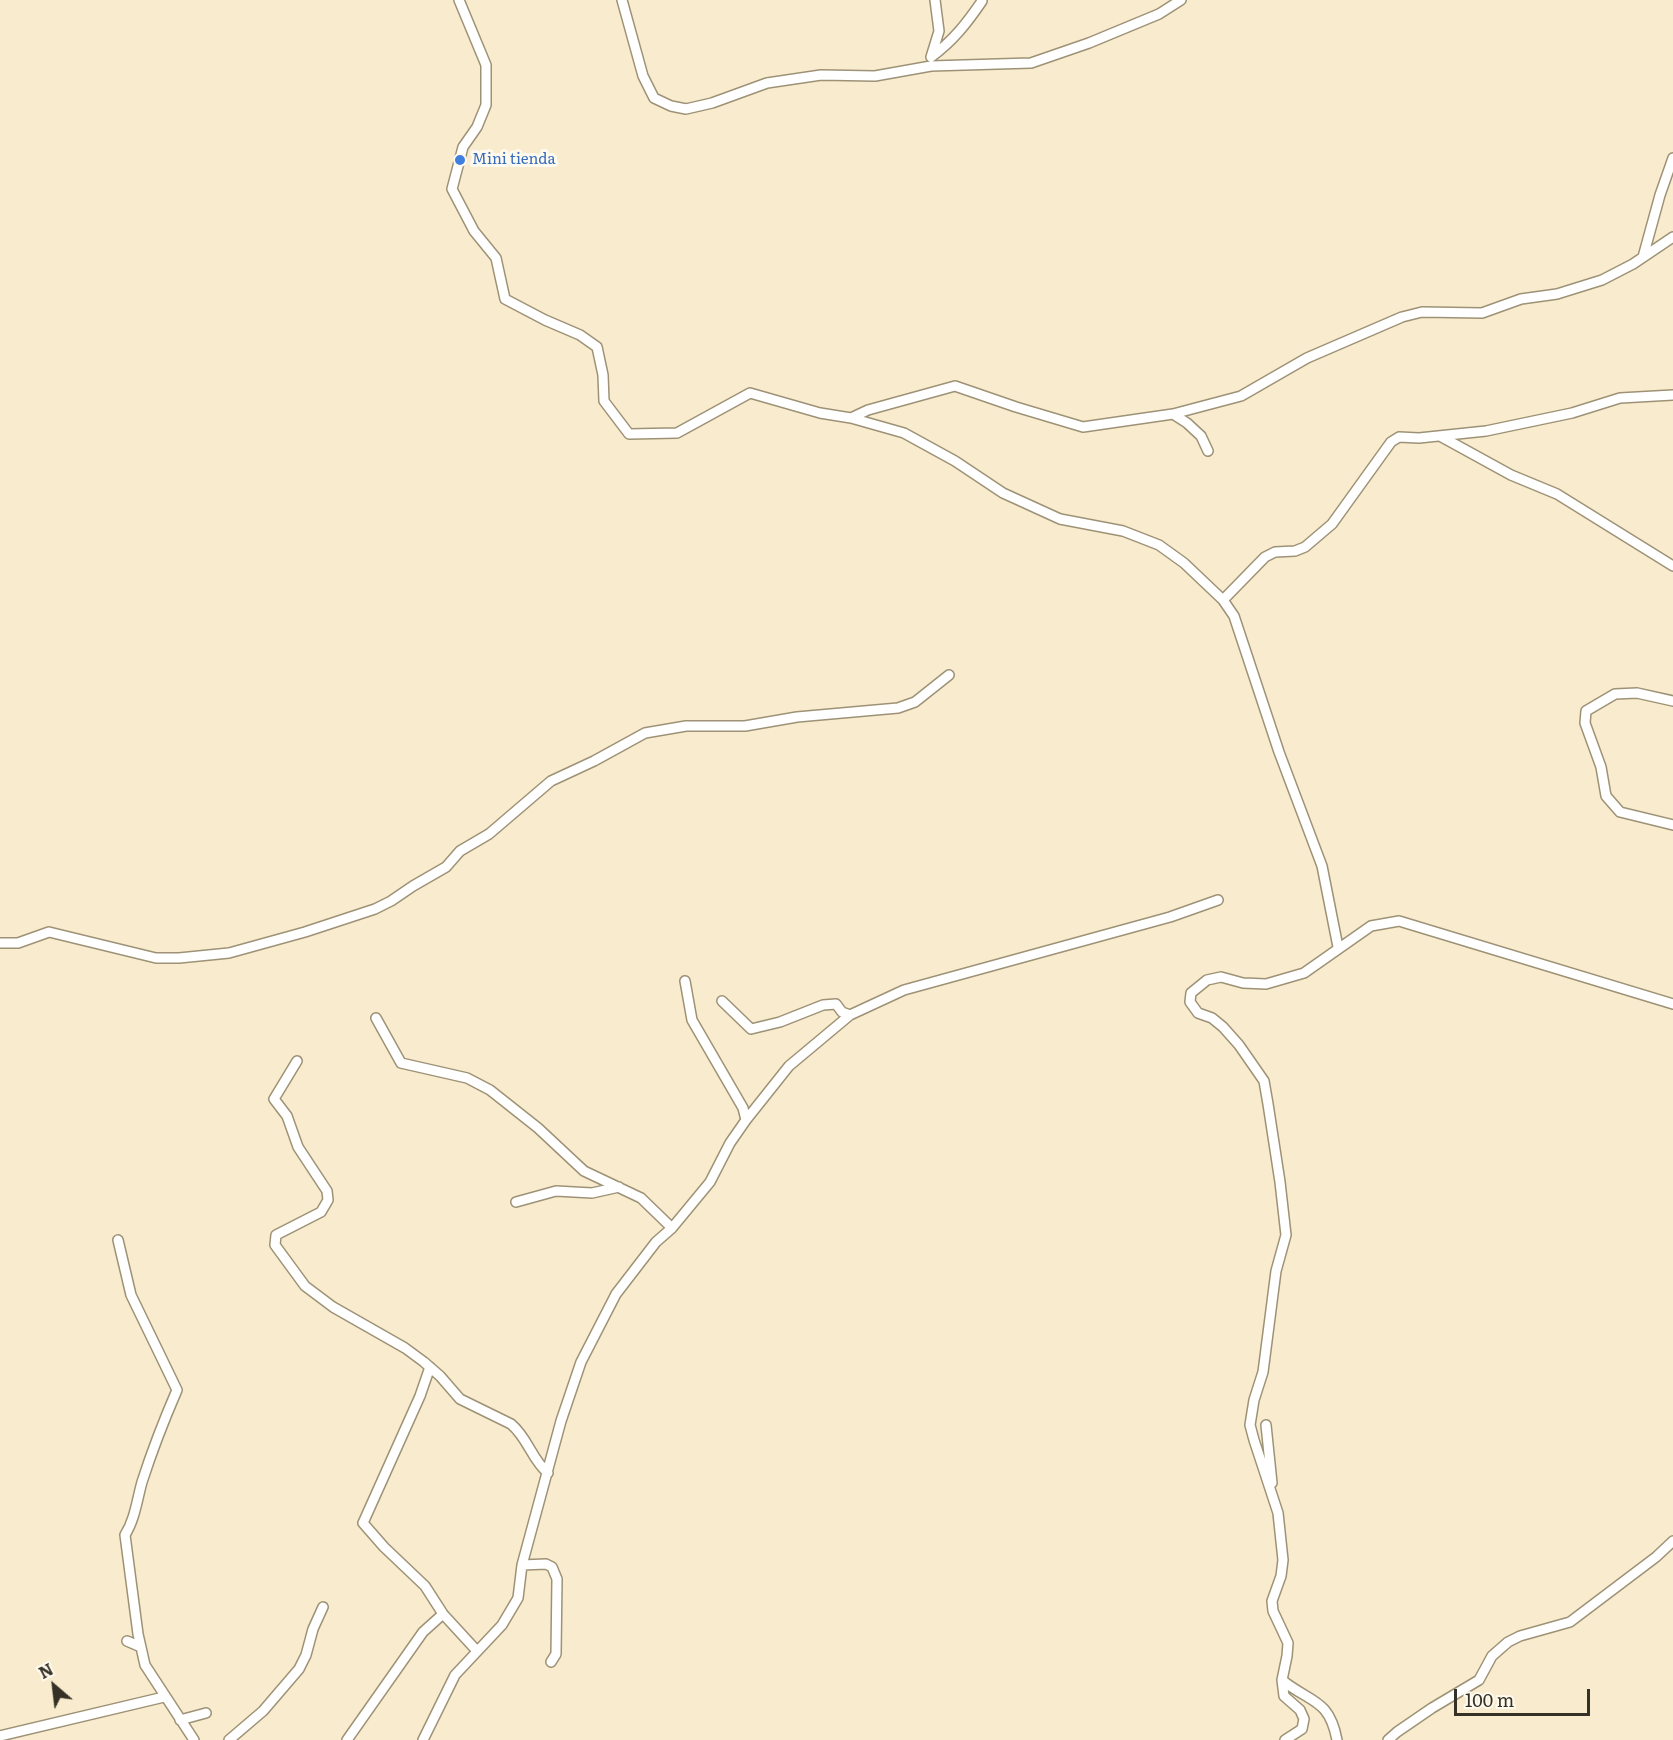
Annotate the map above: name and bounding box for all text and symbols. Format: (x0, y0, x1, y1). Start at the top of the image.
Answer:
place label: Mini tienda (472, 151, 556, 169)
marker: Mini tienda (453, 153, 467, 167)
north arrow (24, 1656, 84, 1716)
text: N (34, 1656, 57, 1684)
scale bar (1457, 1677, 1594, 1715)
text: 100 m (1465, 1686, 1514, 1713)

